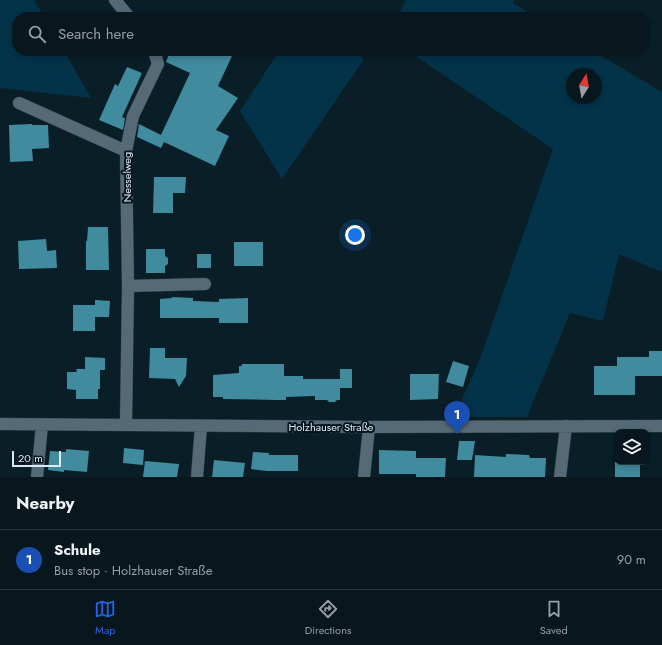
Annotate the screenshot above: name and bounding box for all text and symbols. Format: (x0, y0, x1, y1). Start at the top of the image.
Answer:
search box (12, 12, 650, 56)
icon: search (26, 23, 48, 45)
text: Search here (58, 23, 134, 45)
north arrow (566, 68, 602, 104)
street label: Nesselweg (119, 152, 135, 202)
your location (345, 225, 365, 245)
pin: 1 (444, 401, 470, 434)
street label: Holzhauser Straße (288, 419, 374, 435)
map controls (614, 429, 650, 465)
button: layers (614, 429, 650, 465)
scale bar (12, 449, 61, 468)
text: 20 m (18, 450, 43, 466)
text: Nearby (16, 491, 74, 515)
text: Schule (54, 539, 101, 561)
text: 1 (26, 550, 32, 569)
text: 90 m (617, 550, 646, 569)
text: Bus stop · Holzhauser Straße (54, 561, 212, 580)
tab: Map (94, 598, 116, 638)
tab: Directions (305, 598, 351, 638)
tab: Saved (540, 598, 568, 638)

